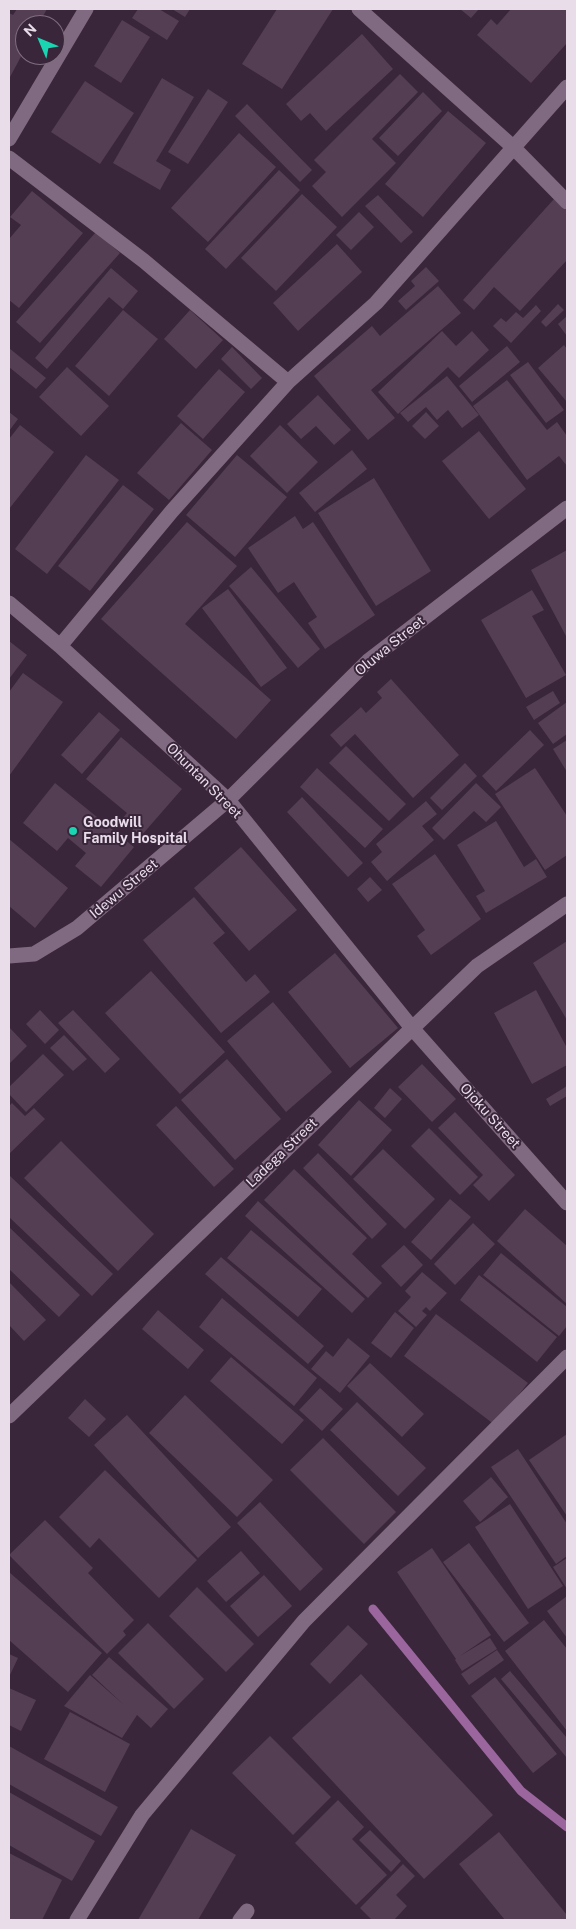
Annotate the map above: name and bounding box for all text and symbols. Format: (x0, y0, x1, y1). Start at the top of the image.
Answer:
north arrow (15, 15, 65, 65)
text: N (21, 21, 40, 40)
street label: Oluwa Street (352, 613, 428, 679)
street label: Ohuntan Street (163, 740, 245, 822)
place label: Goodwill Family Hospital (83, 815, 188, 848)
marker: Goodwill Family Hospital (67, 825, 79, 837)
street label: Idewu Street (87, 856, 161, 922)
street label: Ojoku Street (456, 1080, 524, 1152)
street label: Ladega Street (243, 1115, 321, 1191)

